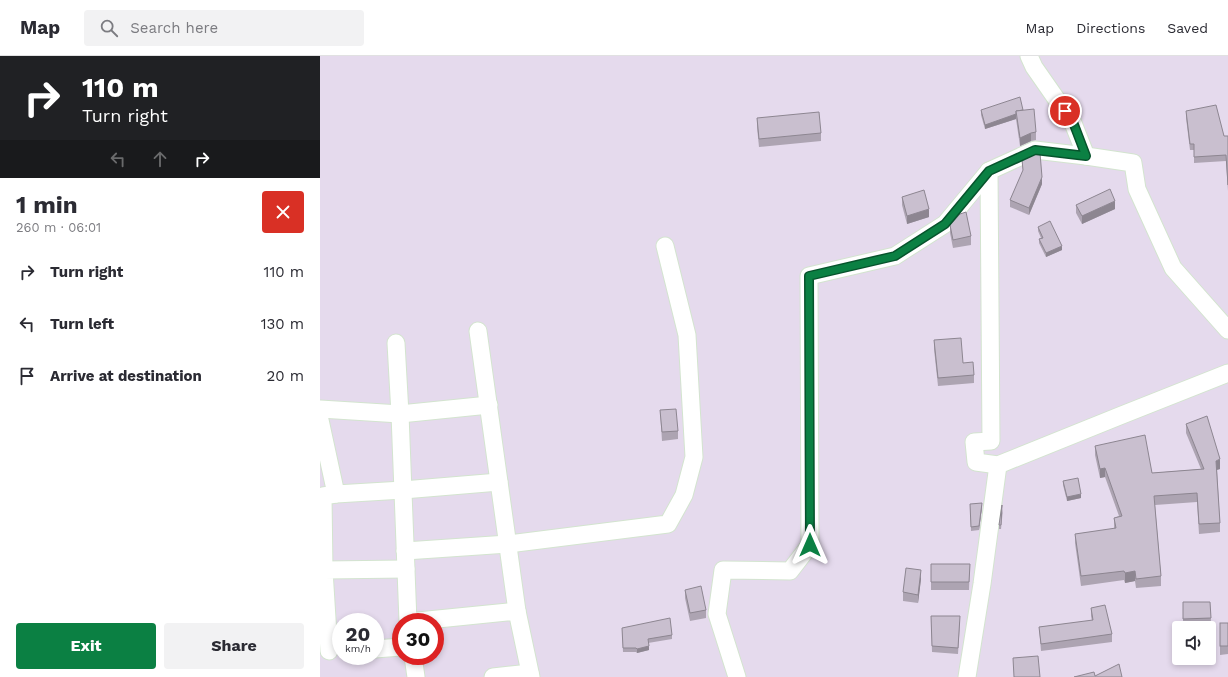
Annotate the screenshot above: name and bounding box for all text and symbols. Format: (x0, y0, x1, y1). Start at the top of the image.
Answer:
search box (84, 10, 364, 46)
text: Map (20, 16, 60, 39)
icon: search (98, 17, 120, 39)
text: Search here (130, 19, 218, 37)
text: Map (1026, 20, 1054, 36)
text: Directions (1076, 20, 1145, 36)
text: Saved (1167, 20, 1208, 36)
text: 110 m (82, 71, 159, 104)
icon: right (16, 72, 68, 124)
pin (1048, 94, 1082, 128)
icon: arrive (1054, 100, 1076, 122)
text: Turn right (82, 105, 168, 126)
icon: left (107, 148, 129, 170)
icon: ahead (149, 148, 171, 170)
icon: right (191, 148, 213, 170)
text: 1 min (16, 191, 78, 219)
button: close (262, 191, 304, 233)
text: 260 m · 06:01 (16, 220, 101, 235)
icon: right (16, 261, 38, 283)
text: Turn right (50, 263, 123, 281)
text: 110 m (264, 263, 304, 281)
icon: left (16, 313, 38, 335)
text: Turn left (50, 315, 114, 333)
text: 130 m (261, 315, 304, 333)
icon: arrive (16, 365, 38, 387)
text: Arrive at destination (50, 367, 202, 385)
text: 20 m (267, 367, 304, 385)
position arrow (789, 524, 831, 566)
speed limit sign: 30 (392, 613, 444, 665)
map controls (1172, 621, 1216, 665)
button: sound (1172, 621, 1216, 665)
text: 20 (346, 622, 370, 646)
button: Exit (16, 623, 156, 669)
button: Share (164, 623, 304, 669)
text: km/h (345, 643, 371, 654)

